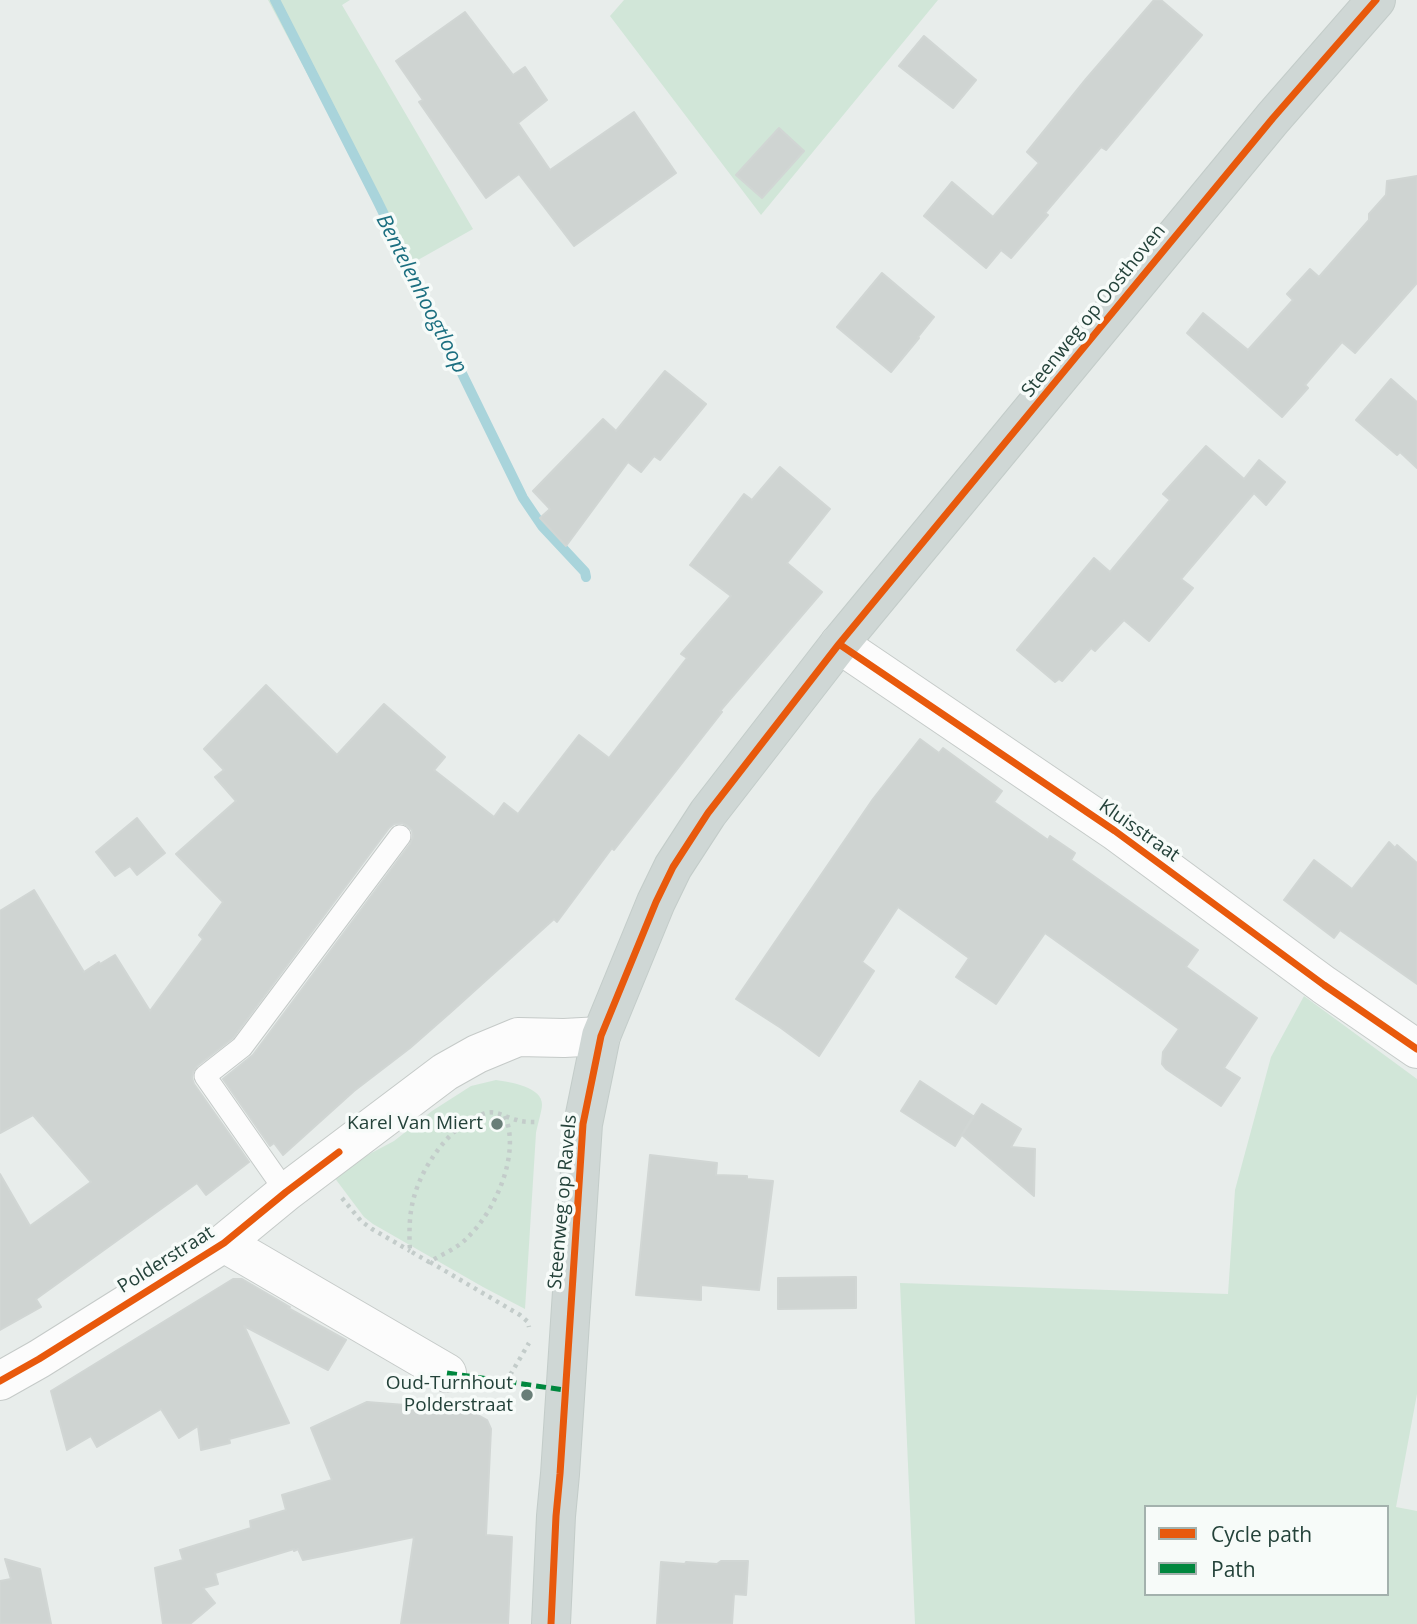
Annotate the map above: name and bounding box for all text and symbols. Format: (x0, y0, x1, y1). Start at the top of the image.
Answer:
water label: Bentelenhoogtloop (370, 210, 472, 378)
street label: Steenweg op Oosthoven (1017, 220, 1171, 402)
street label: Kluisstraat (1094, 795, 1184, 867)
place label: Karel Van Miert (347, 1113, 483, 1135)
street label: Steenweg op Ravels (544, 1114, 582, 1290)
marker: Karel Van Miert (489, 1116, 505, 1132)
street label: Polderstraat (114, 1221, 218, 1299)
place label: Oud-Turnhout Polderstraat (386, 1373, 513, 1417)
marker: Oud-Turnhout Polderstraat (519, 1387, 535, 1403)
legend (1144, 1505, 1389, 1596)
text: Cycle path (1211, 1520, 1312, 1548)
text: Path (1211, 1555, 1256, 1583)

